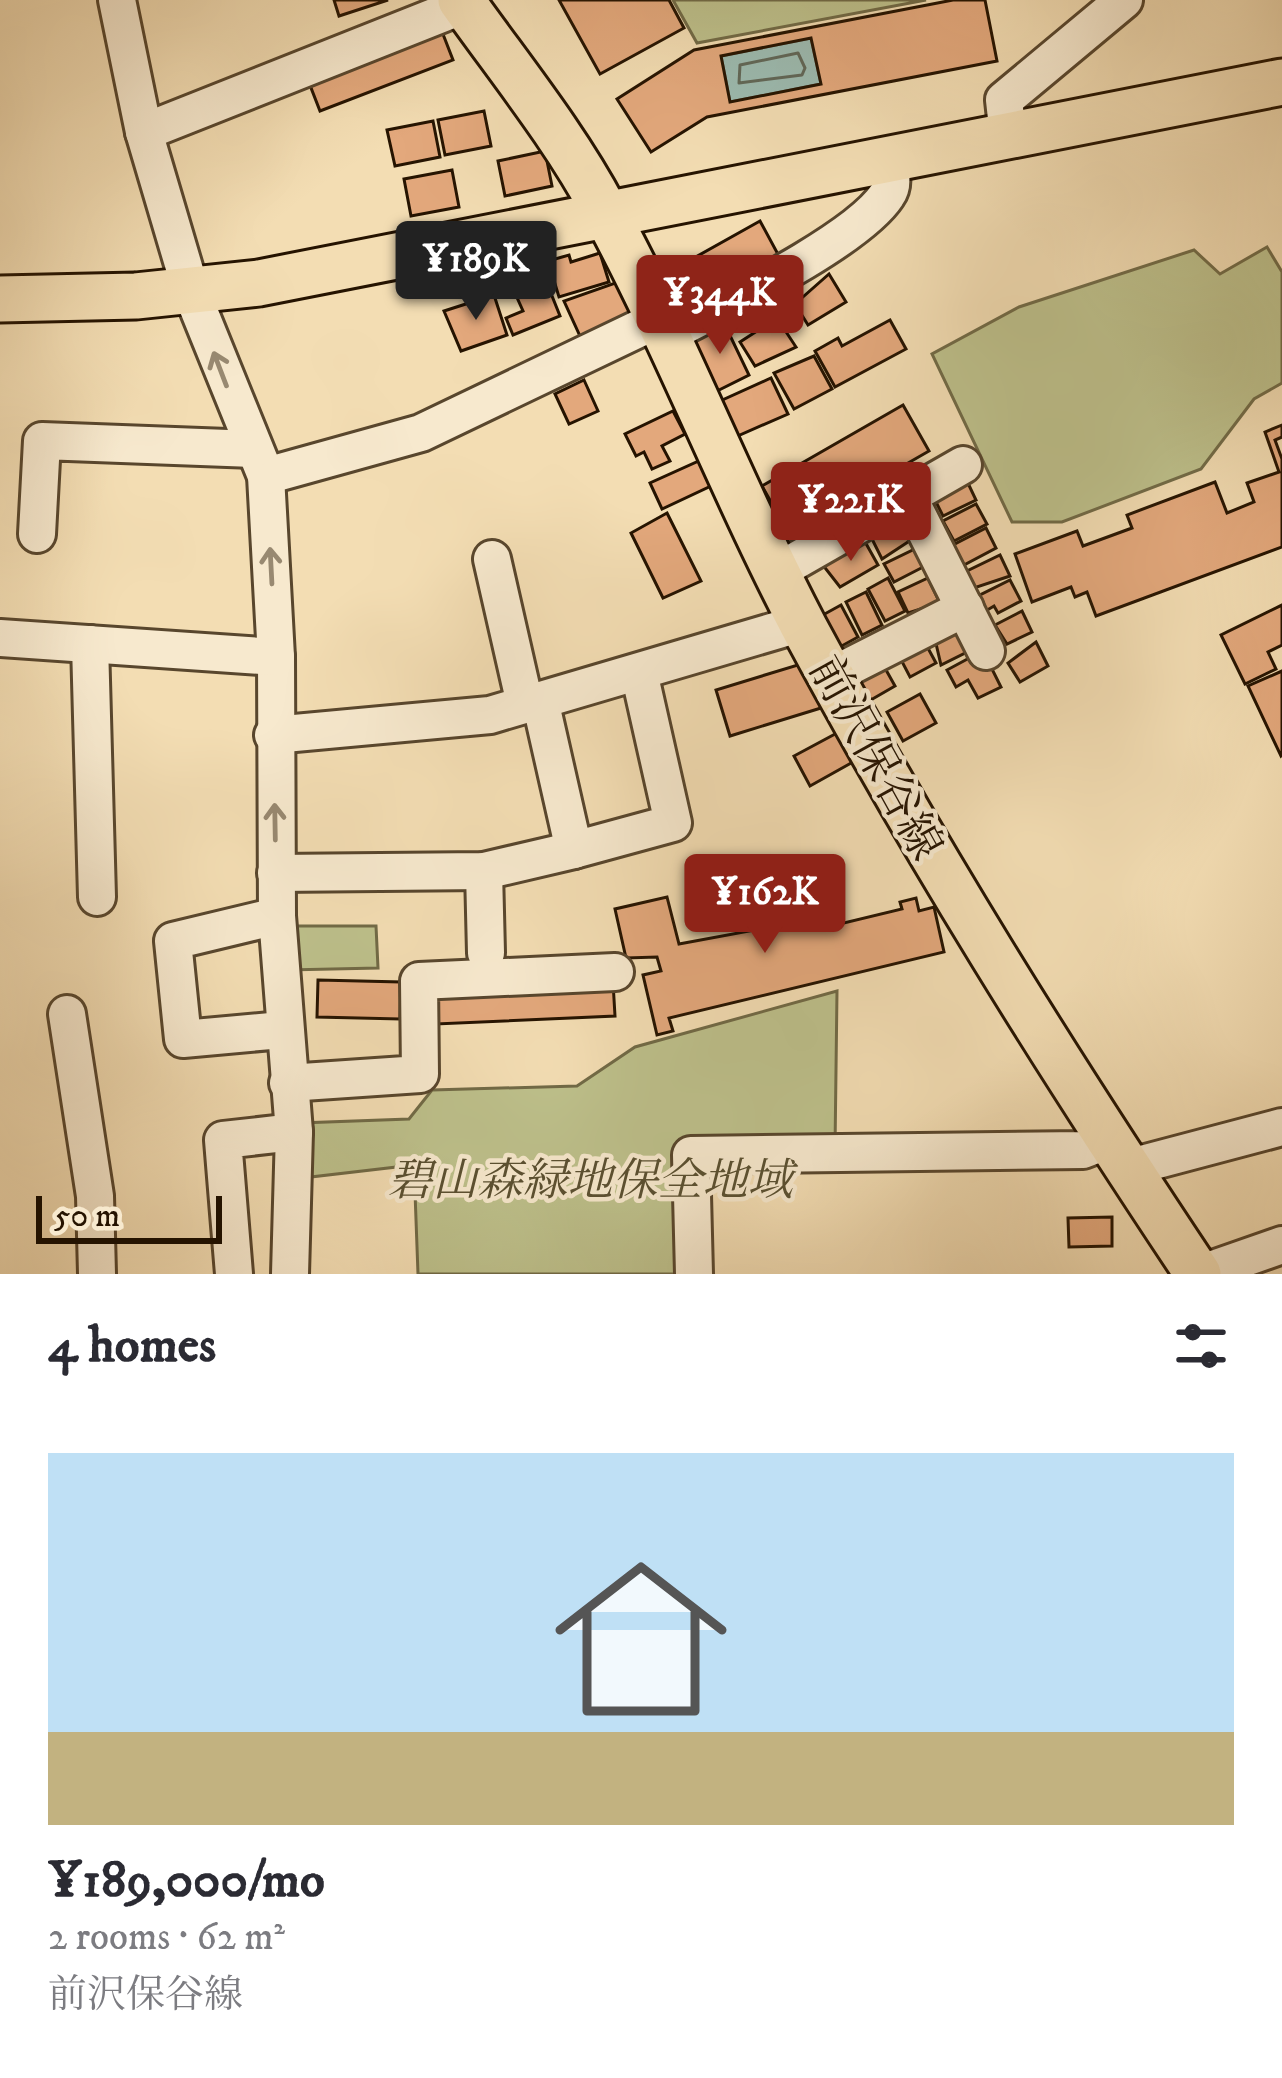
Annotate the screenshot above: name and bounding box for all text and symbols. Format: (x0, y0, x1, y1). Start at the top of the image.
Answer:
pin: ¥189K (392, 221, 560, 323)
text: ¥189K (423, 235, 529, 284)
pin: ¥344K (636, 255, 804, 357)
text: ¥344K (663, 269, 777, 318)
one-way arrow (207, 351, 229, 388)
pin: ¥221K (767, 462, 935, 564)
text: ¥221K (798, 476, 904, 525)
one-way arrow (259, 547, 282, 586)
street label: 前沢保谷線 (795, 646, 953, 870)
one-way arrow (264, 803, 286, 842)
pin: ¥162K (681, 854, 849, 956)
text: ¥162K (711, 868, 819, 917)
park label: 碧山森緑地保全地域 (387, 1154, 798, 1210)
scale bar (36, 1190, 222, 1243)
text: 50 m (54, 1196, 120, 1237)
icon: filters (1168, 1313, 1234, 1379)
text: 4 homes (48, 1314, 216, 1378)
icon: home (533, 1531, 749, 1747)
text: ¥189,000/mo (48, 1849, 325, 1913)
text: 2 rooms · 62 m² (48, 1913, 285, 1962)
text: 前沢保谷線 (48, 1971, 243, 2020)

